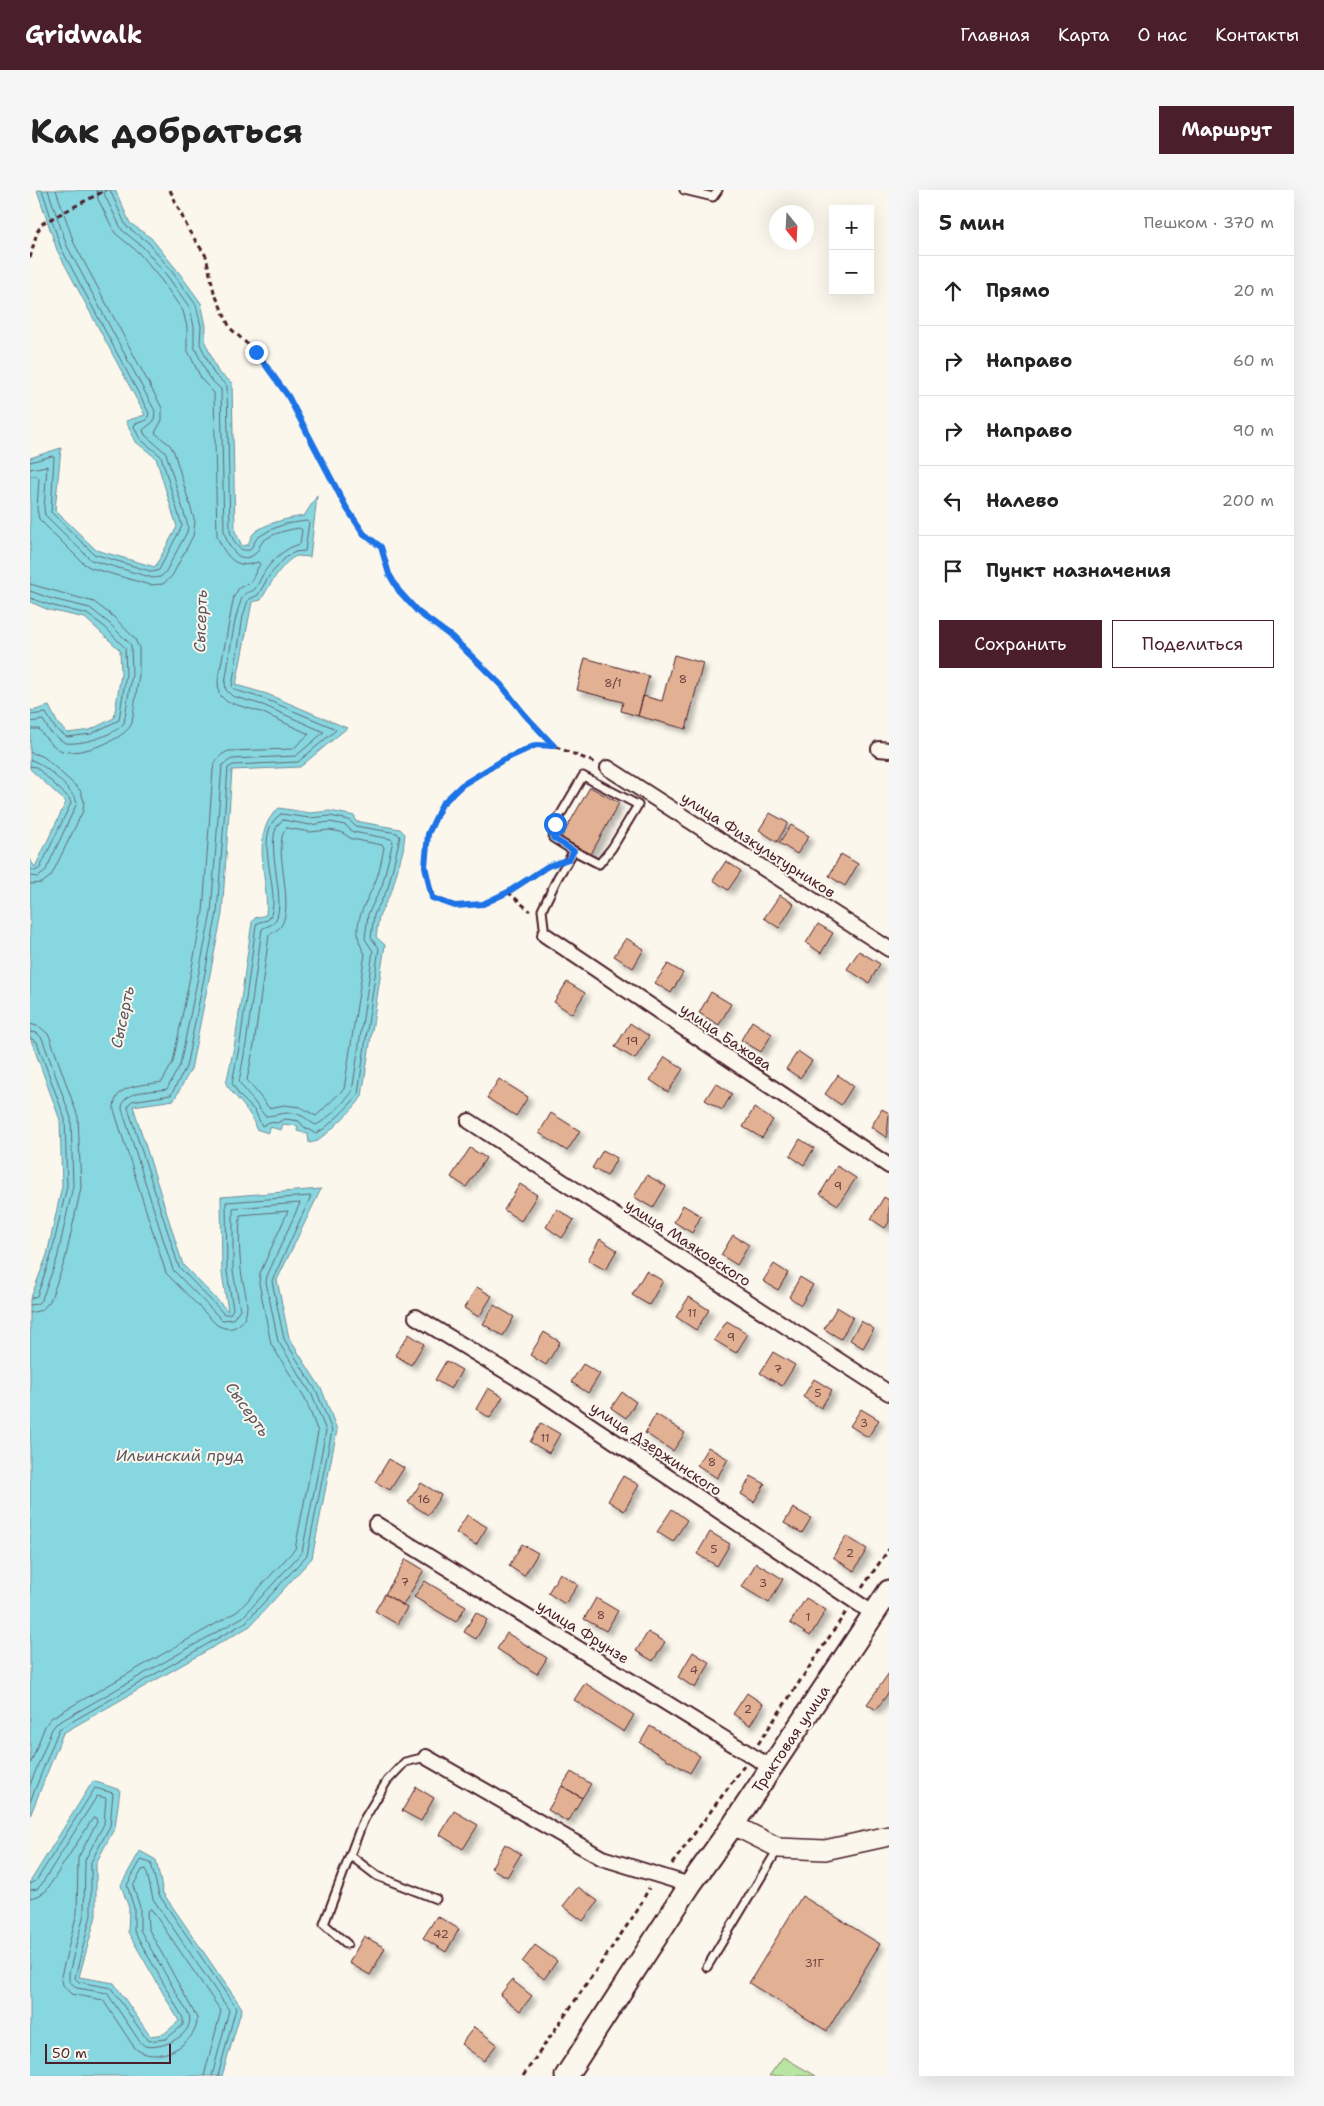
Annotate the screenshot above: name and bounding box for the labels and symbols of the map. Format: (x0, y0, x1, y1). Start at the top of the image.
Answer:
north arrow (769, 205, 814, 250)
route end (245, 341, 268, 364)
water label: Сысерть (189, 589, 212, 653)
house number: 8 (679, 671, 687, 687)
house number: 8/1 (604, 675, 622, 691)
street label: улица Физкультурников (677, 788, 839, 902)
route start (544, 813, 567, 836)
water label: Сысерть (106, 984, 139, 1050)
street label: улица Бажова (676, 999, 776, 1076)
house number: 19 (626, 1033, 638, 1049)
house number: 9 (834, 1178, 842, 1194)
street label: улица Маяковского (621, 1195, 755, 1291)
house number: 11 (687, 1305, 697, 1321)
house number: 9 (727, 1329, 735, 1345)
house number: 7 (774, 1361, 782, 1377)
water label: Сысерть (221, 1378, 275, 1441)
house number: 5 (814, 1385, 822, 1401)
street label: улица Дзержинского (586, 1397, 726, 1501)
house number: 3 (860, 1415, 868, 1431)
house number: 11 (540, 1430, 550, 1446)
water label: Ильинский пруд (116, 1445, 244, 1466)
house number: 8 (708, 1454, 716, 1470)
house number: 16 (417, 1491, 431, 1507)
house number: 5 (710, 1541, 718, 1557)
house number: 2 (846, 1545, 854, 1561)
house number: 7 (401, 1574, 409, 1590)
house number: 3 (759, 1575, 767, 1591)
street label: улица Фрунзе (533, 1596, 633, 1668)
house number: 8 (597, 1607, 605, 1623)
house number: 1 (805, 1609, 811, 1625)
house number: 4 (690, 1662, 698, 1678)
street label: Трактовая улица (748, 1681, 835, 1797)
house number: 2 (744, 1701, 752, 1717)
house number: 42 (433, 1926, 449, 1942)
house number: 31Г (804, 1955, 824, 1971)
scale bar (45, 2041, 171, 2064)

